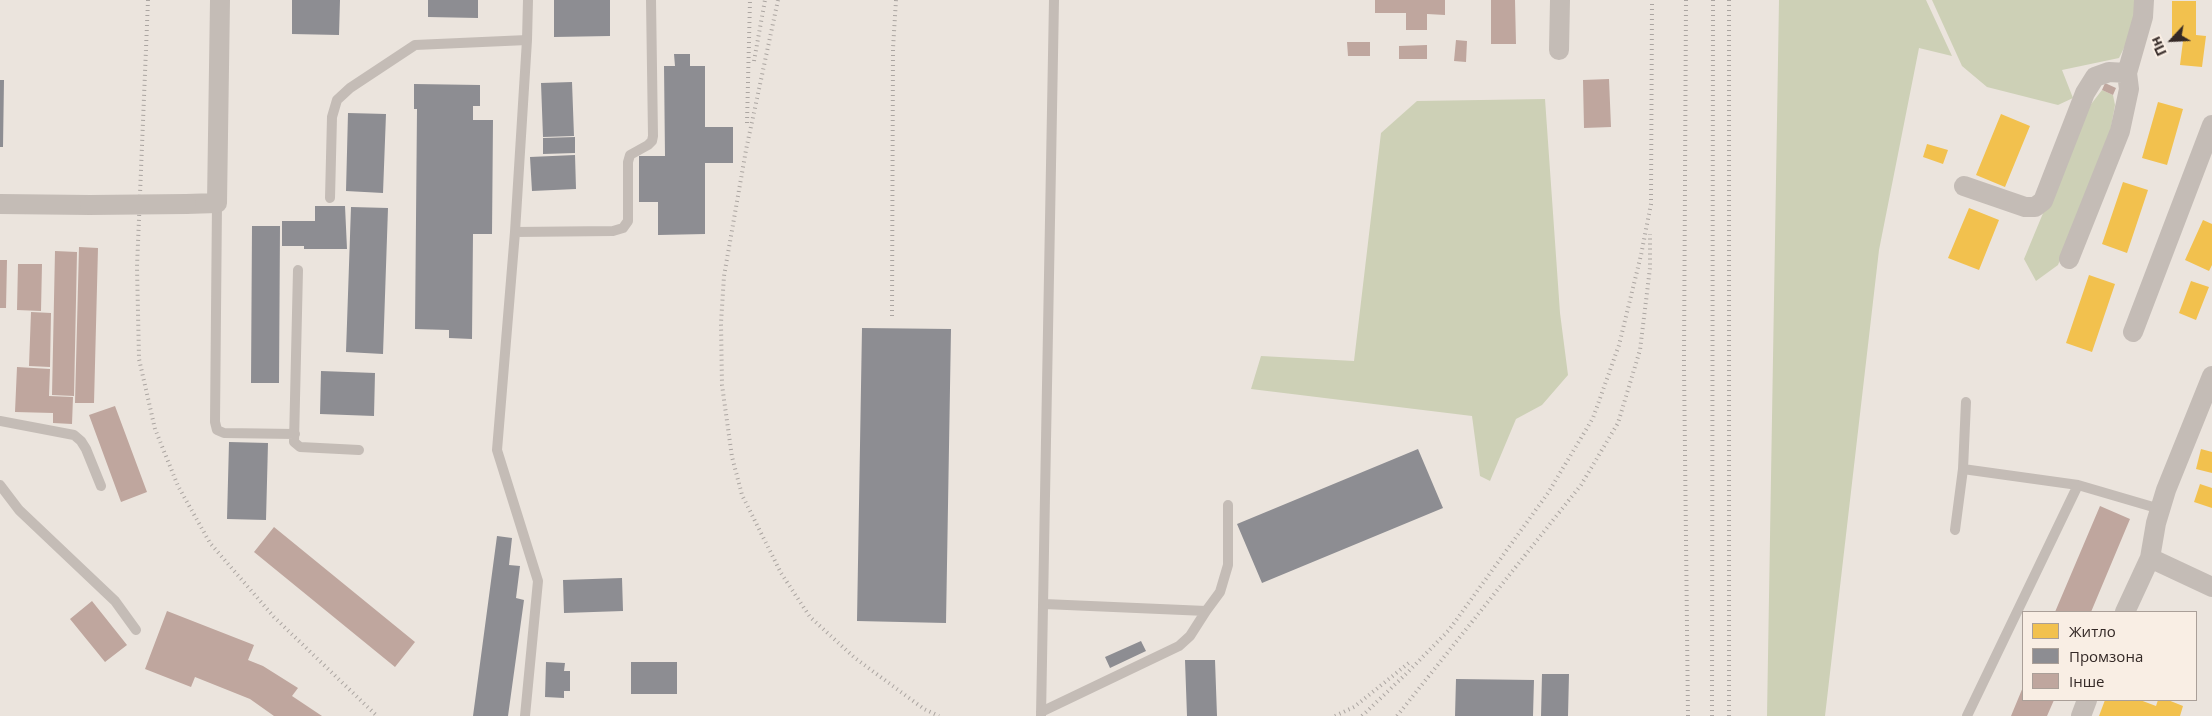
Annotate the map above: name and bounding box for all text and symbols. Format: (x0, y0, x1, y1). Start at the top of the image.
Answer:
north arrow (2147, 15, 2197, 65)
text: Пн (2145, 34, 2171, 60)
legend (2022, 611, 2197, 701)
text: Житло (2069, 621, 2116, 641)
text: Промзона (2069, 646, 2143, 666)
text: Інше (2069, 671, 2104, 691)

